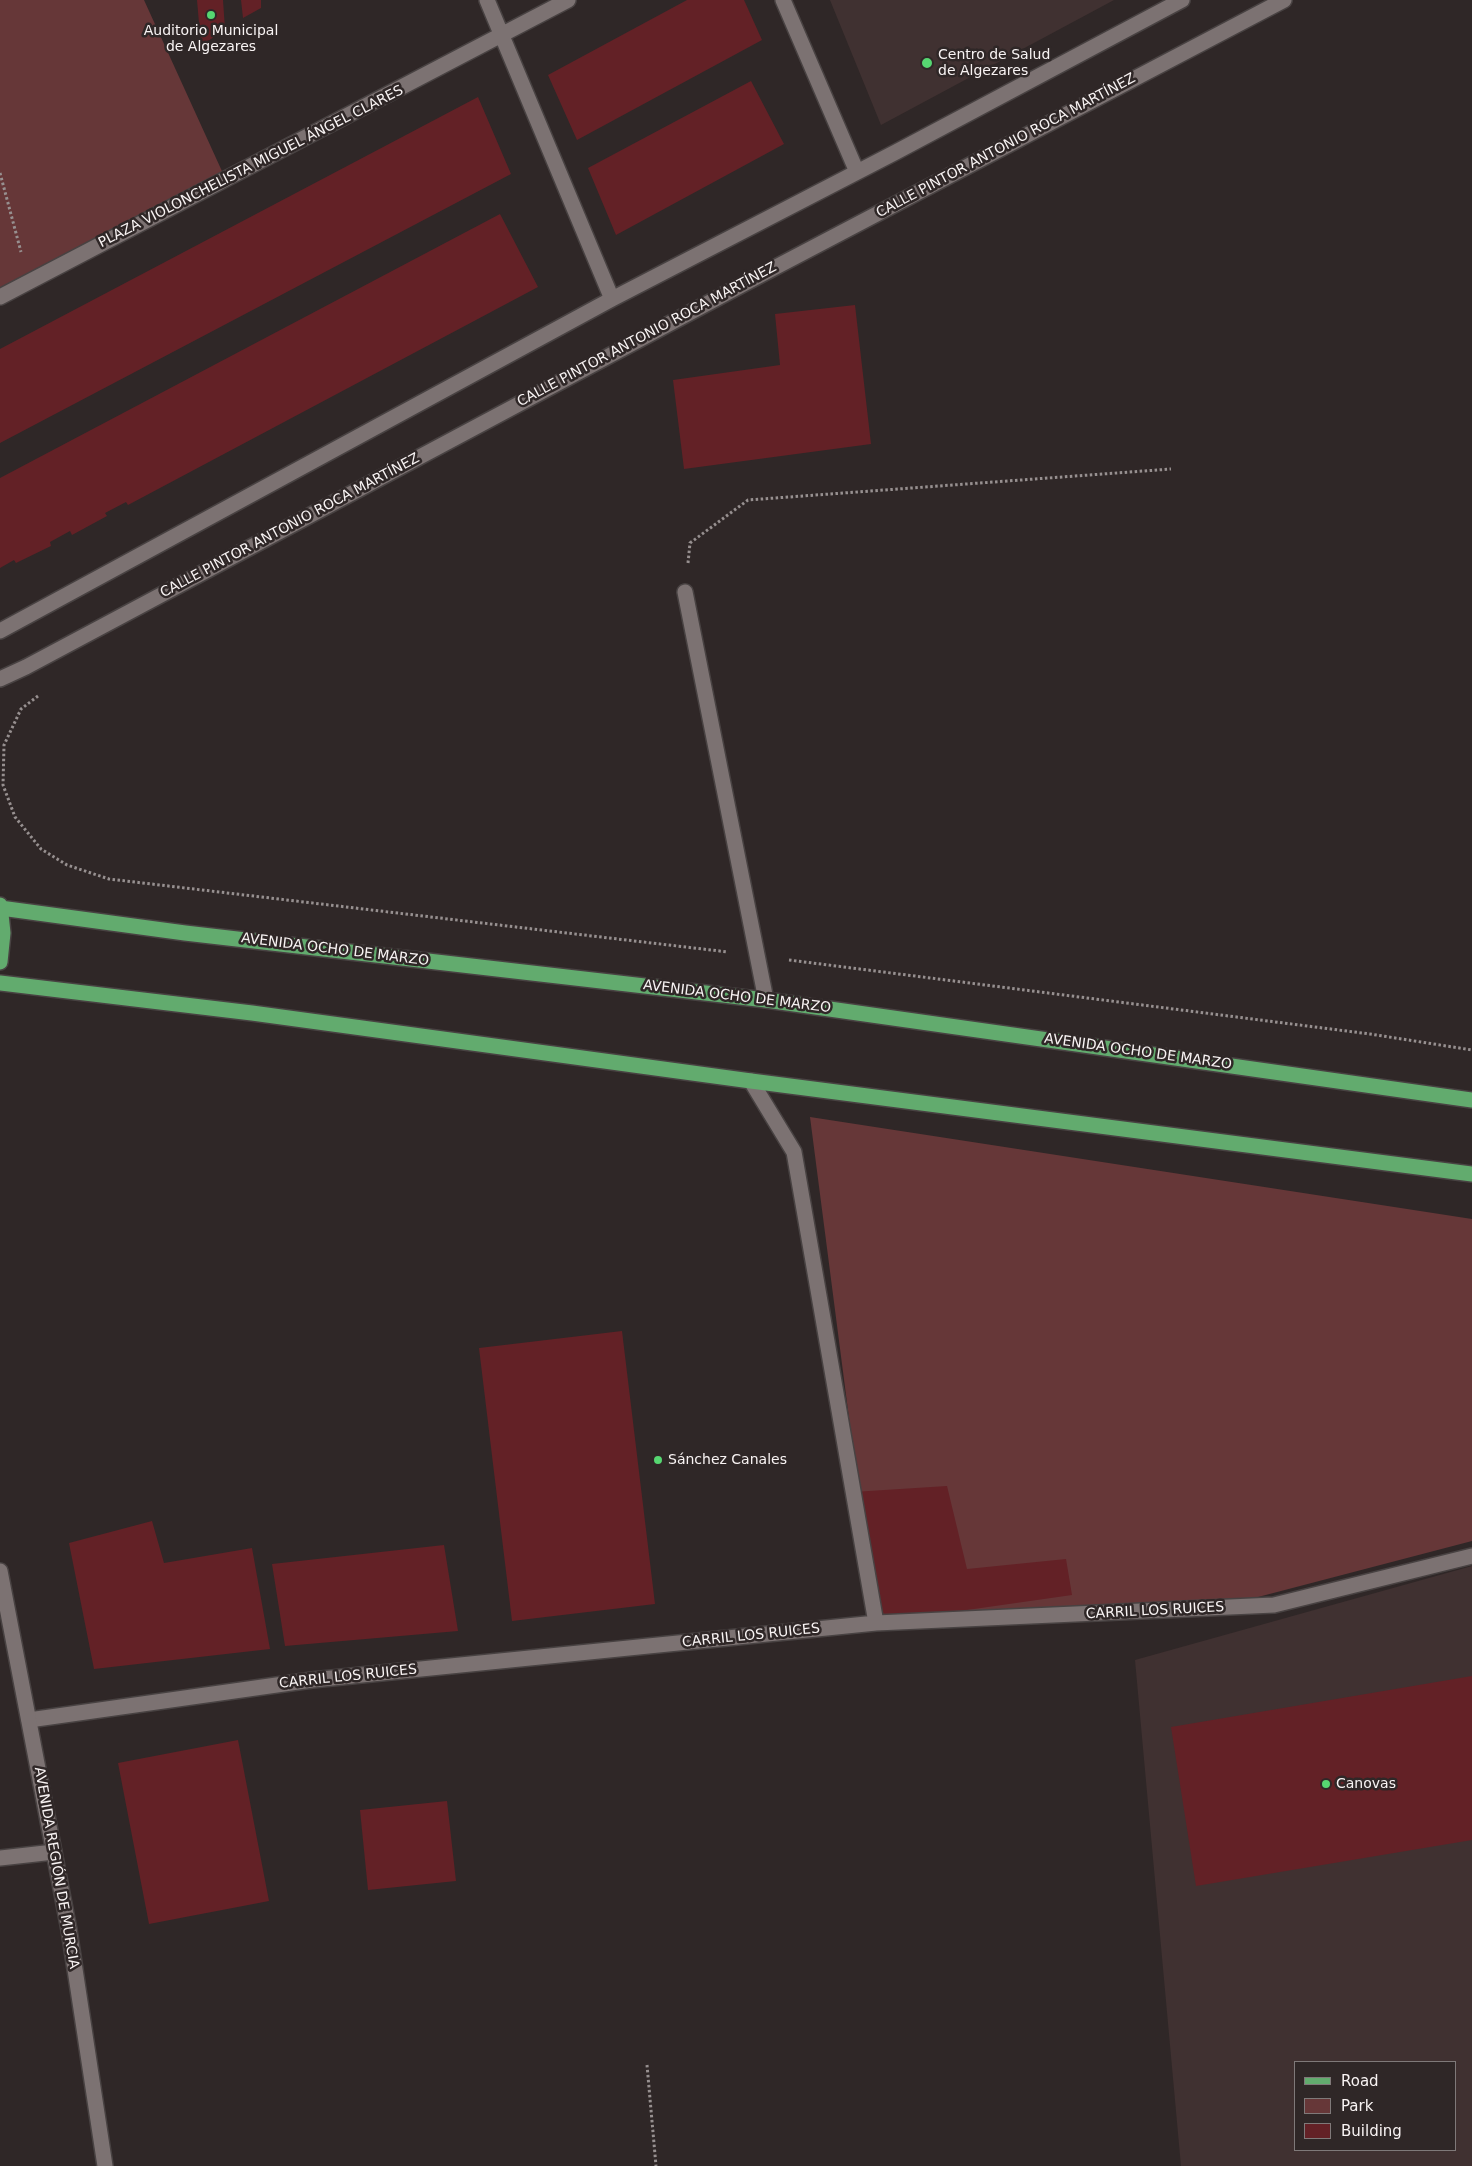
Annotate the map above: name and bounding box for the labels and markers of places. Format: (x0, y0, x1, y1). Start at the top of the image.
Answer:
marker: Auditorio Municipal de Algezares (205, 9, 217, 21)
place label: Auditorio Municipal de Algezares (144, 23, 278, 56)
place label: Centro de Salud de Algezares (938, 47, 1050, 80)
marker: Centro de Salud de Algezares (920, 56, 934, 70)
place label: Sánchez Canales (668, 1452, 787, 1468)
marker: Sánchez Canales (652, 1454, 664, 1466)
place label: Canovas (1336, 1776, 1396, 1792)
marker: Canovas (1320, 1778, 1332, 1790)

